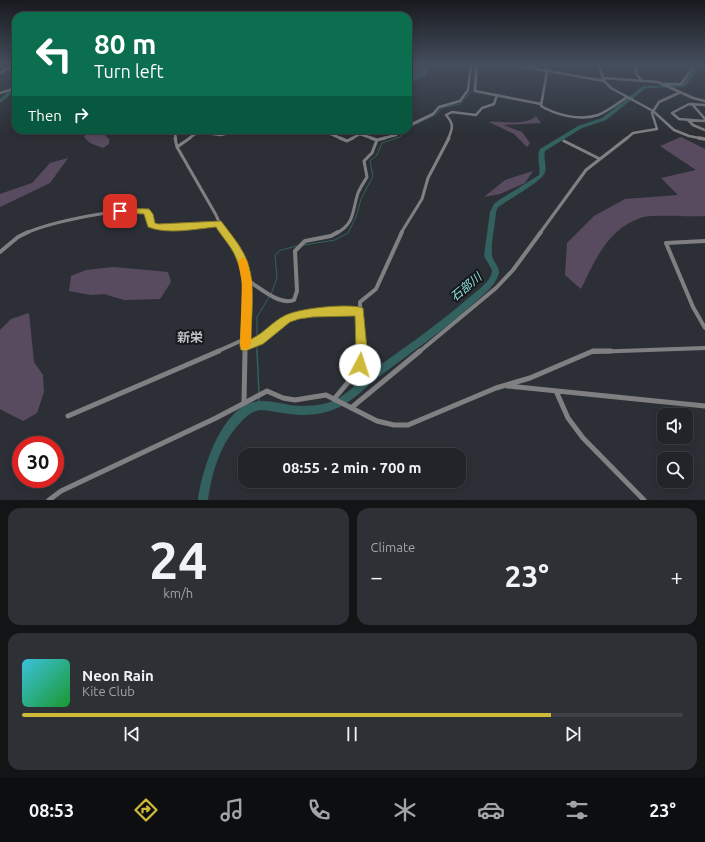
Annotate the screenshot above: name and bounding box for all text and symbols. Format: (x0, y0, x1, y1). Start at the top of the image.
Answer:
icon: left (28, 28, 80, 80)
text: 80 m (94, 28, 156, 59)
text: Turn left (94, 61, 164, 81)
icon: right (70, 104, 92, 126)
text: Then (28, 107, 62, 124)
pin (103, 194, 137, 228)
icon: arrive (109, 200, 131, 222)
water label: 石部川 (448, 269, 485, 303)
district label: 新栄 (177, 330, 203, 344)
position arrow (339, 344, 381, 386)
map controls (657, 408, 693, 488)
button: sound (657, 408, 693, 444)
speed limit sign: 30 (12, 436, 64, 488)
button: search (657, 452, 693, 488)
text: 08:55 · 2 min · 700 m (283, 459, 421, 476)
text: 24 (149, 531, 208, 589)
text: Climate (371, 540, 415, 554)
text: 23° (505, 559, 549, 593)
text: − (371, 564, 383, 589)
text: + (671, 564, 683, 589)
text: km/h (163, 586, 193, 600)
text: Neon Rain (82, 667, 154, 684)
text: Kite Club (82, 684, 135, 698)
icon: previous (121, 723, 143, 745)
icon: pause (341, 723, 363, 745)
icon: next (562, 723, 584, 745)
icon: directions (132, 796, 160, 824)
icon: music (218, 796, 246, 824)
icon: phone (305, 796, 333, 824)
icon: climate (391, 796, 419, 824)
icon: car (477, 796, 505, 824)
icon: filters (563, 796, 591, 824)
text: 08:53 (29, 800, 74, 820)
text: 23° (649, 800, 676, 820)

